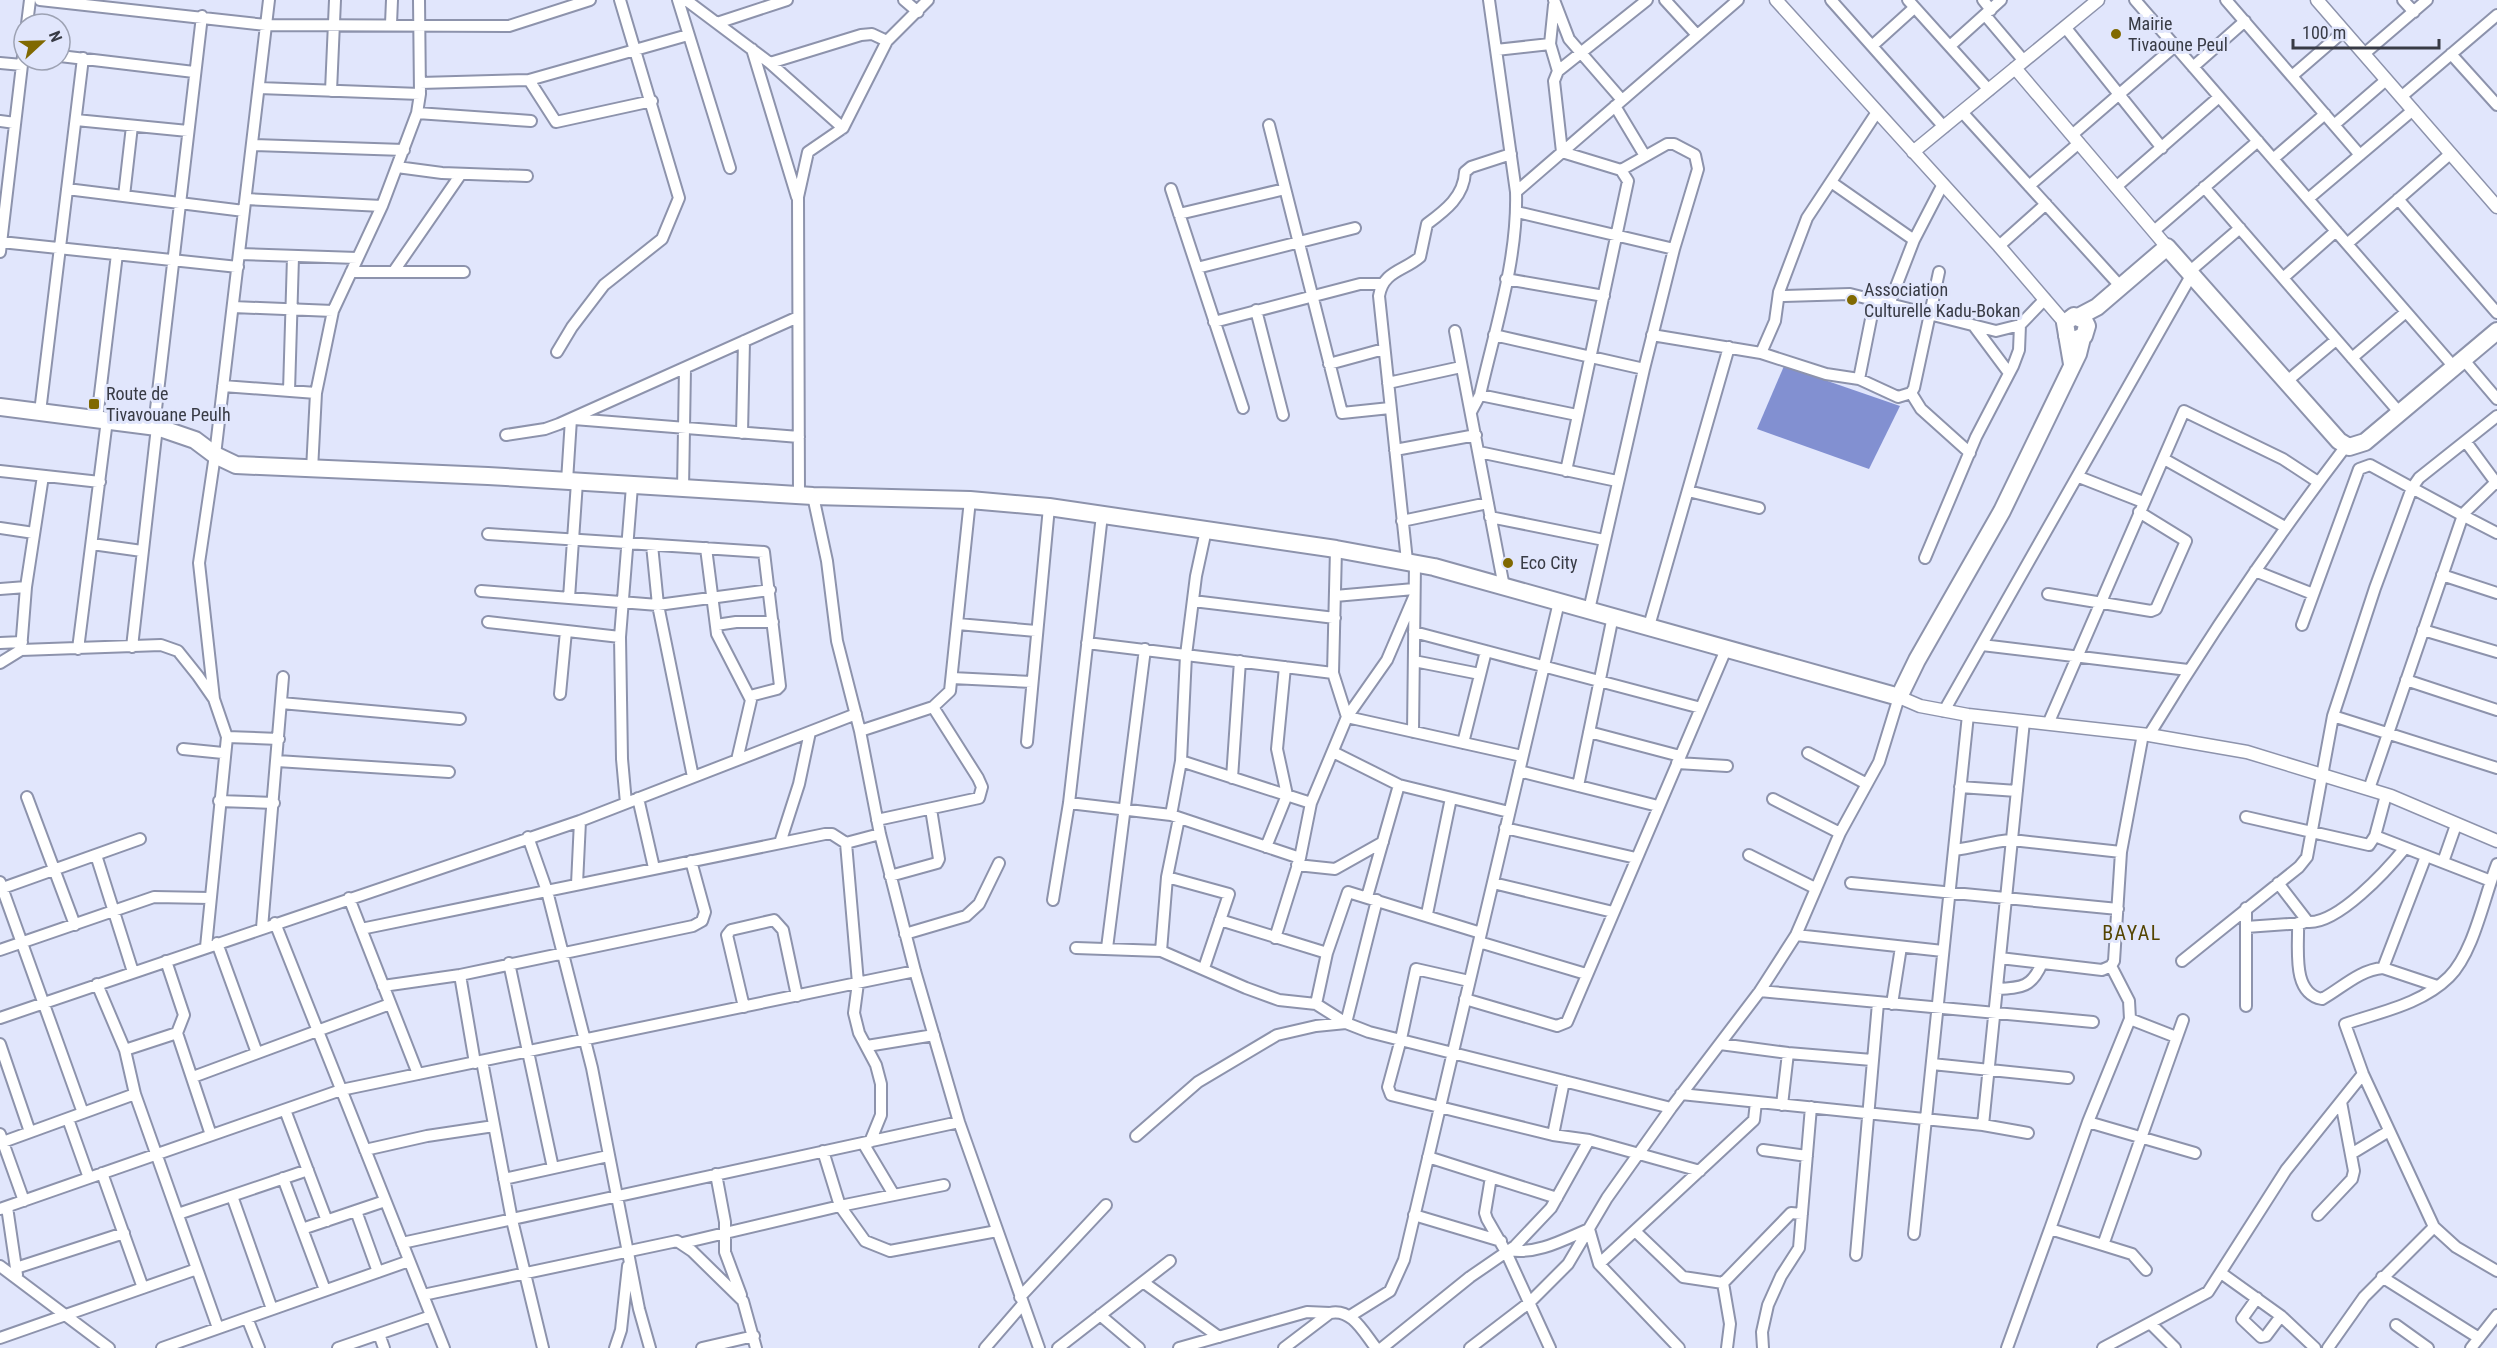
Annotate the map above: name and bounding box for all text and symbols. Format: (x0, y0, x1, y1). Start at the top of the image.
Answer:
north arrow (12, 12, 72, 72)
scale bar (2293, 12, 2438, 50)
place label: Mairie Tivaoune Peul (2128, 13, 2228, 55)
text: 100 m (2302, 22, 2346, 43)
marker: Mairie Tivaoune Peul (2109, 27, 2123, 41)
text: N (45, 28, 66, 45)
place label: Association Culturelle Kadu-Bokan (1864, 279, 2021, 321)
marker: Association Culturelle Kadu-Bokan (1845, 293, 1859, 307)
place label: Route de Tivavouane Peulh (106, 383, 231, 425)
marker: Route de Tivavouane Peulh (87, 397, 101, 411)
place label: Eco City (1520, 552, 1578, 573)
marker: Eco City (1501, 556, 1515, 570)
district label: BAYAL (2102, 921, 2162, 945)

